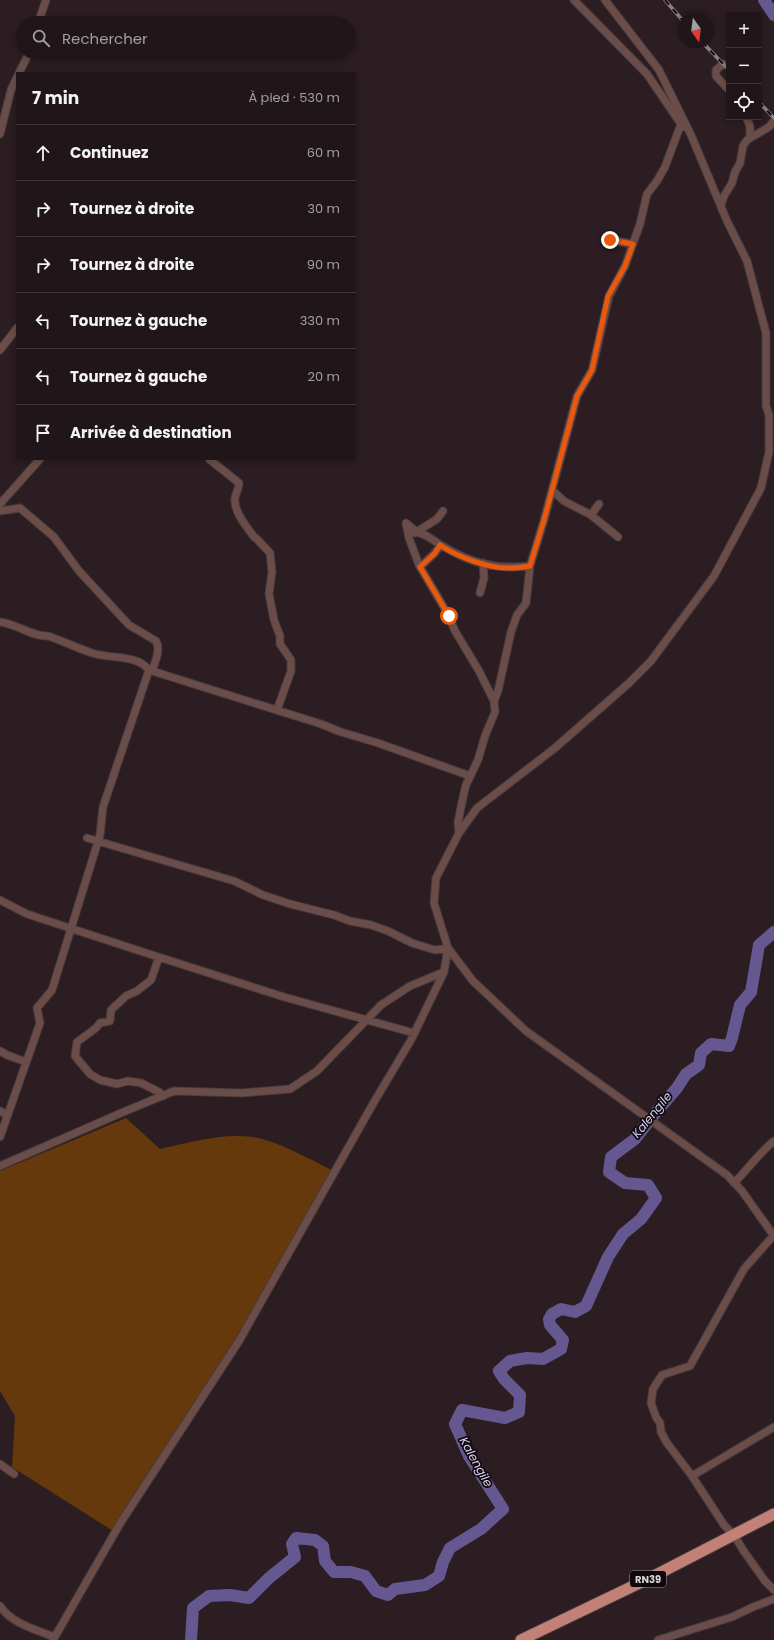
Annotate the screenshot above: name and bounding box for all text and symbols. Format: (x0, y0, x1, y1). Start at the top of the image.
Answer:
north arrow (678, 12, 714, 48)
map controls (726, 12, 762, 120)
button: + (726, 12, 762, 48)
search box (16, 16, 356, 60)
icon: search (30, 27, 52, 49)
text: Rechercher (62, 28, 148, 49)
button: − (726, 48, 762, 84)
button: locate (726, 84, 762, 120)
text: 7 min (32, 86, 79, 110)
text: À pied · 530 m (248, 88, 340, 107)
icon: ahead (32, 142, 54, 164)
text: Continuez (70, 142, 149, 163)
text: 60 m (307, 143, 340, 162)
icon: right (32, 198, 54, 220)
text: Tournez à droite (70, 198, 194, 219)
text: 30 m (307, 199, 340, 218)
route end (601, 231, 619, 249)
icon: right (32, 254, 54, 276)
text: Tournez à droite (70, 254, 194, 275)
text: 90 m (307, 255, 340, 274)
icon: left (32, 310, 54, 332)
text: Tournez à gauche (70, 310, 207, 331)
text: 330 m (300, 311, 340, 330)
icon: left (32, 366, 54, 388)
text: Tournez à gauche (70, 366, 207, 387)
text: 20 m (307, 367, 340, 386)
icon: arrive (32, 422, 54, 444)
text: Arrivée à destination (70, 422, 232, 443)
route start (440, 607, 458, 625)
water label: Kalengile (628, 1088, 676, 1141)
water label: Kalengile (456, 1434, 497, 1490)
road number: RN39 (630, 1571, 666, 1587)

